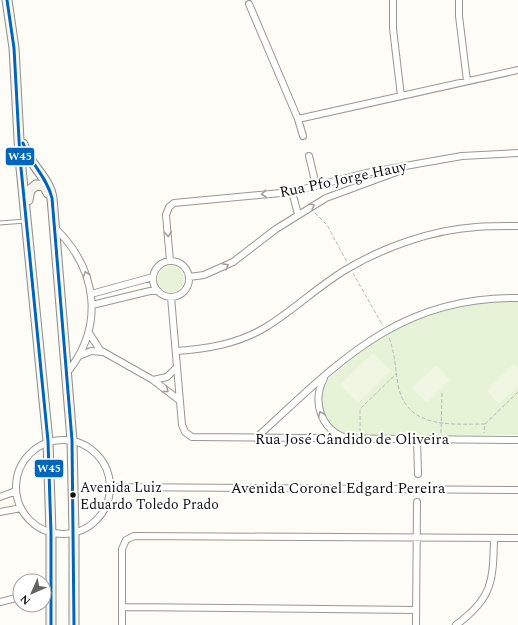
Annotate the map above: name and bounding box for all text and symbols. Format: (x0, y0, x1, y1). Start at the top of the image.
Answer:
line badge: W45 (5, 147, 35, 166)
text: W45 (8, 148, 32, 165)
street label: Rua Pfo Jorge Hauy (277, 155, 410, 204)
one-way arrow (260, 190, 267, 199)
one-way arrow (307, 203, 315, 211)
one-way arrow (163, 231, 172, 237)
one-way arrow (222, 264, 229, 271)
one-way arrow (82, 271, 91, 278)
one-way arrow (162, 385, 169, 393)
one-way arrow (318, 411, 326, 418)
street label: Rua José Cândido de Oliveira (255, 428, 450, 451)
line badge: W45 (34, 459, 64, 478)
text: W45 (37, 460, 61, 477)
place label: Avenida Luiz Eduardo Toledo Prado (80, 477, 219, 515)
street label: Avenida Coronel Edgard Pereira (231, 477, 446, 500)
marker: Avenida Luiz Eduardo Toledo Prado (68, 490, 78, 500)
north arrow (12, 573, 52, 613)
text: N (16, 591, 34, 609)

